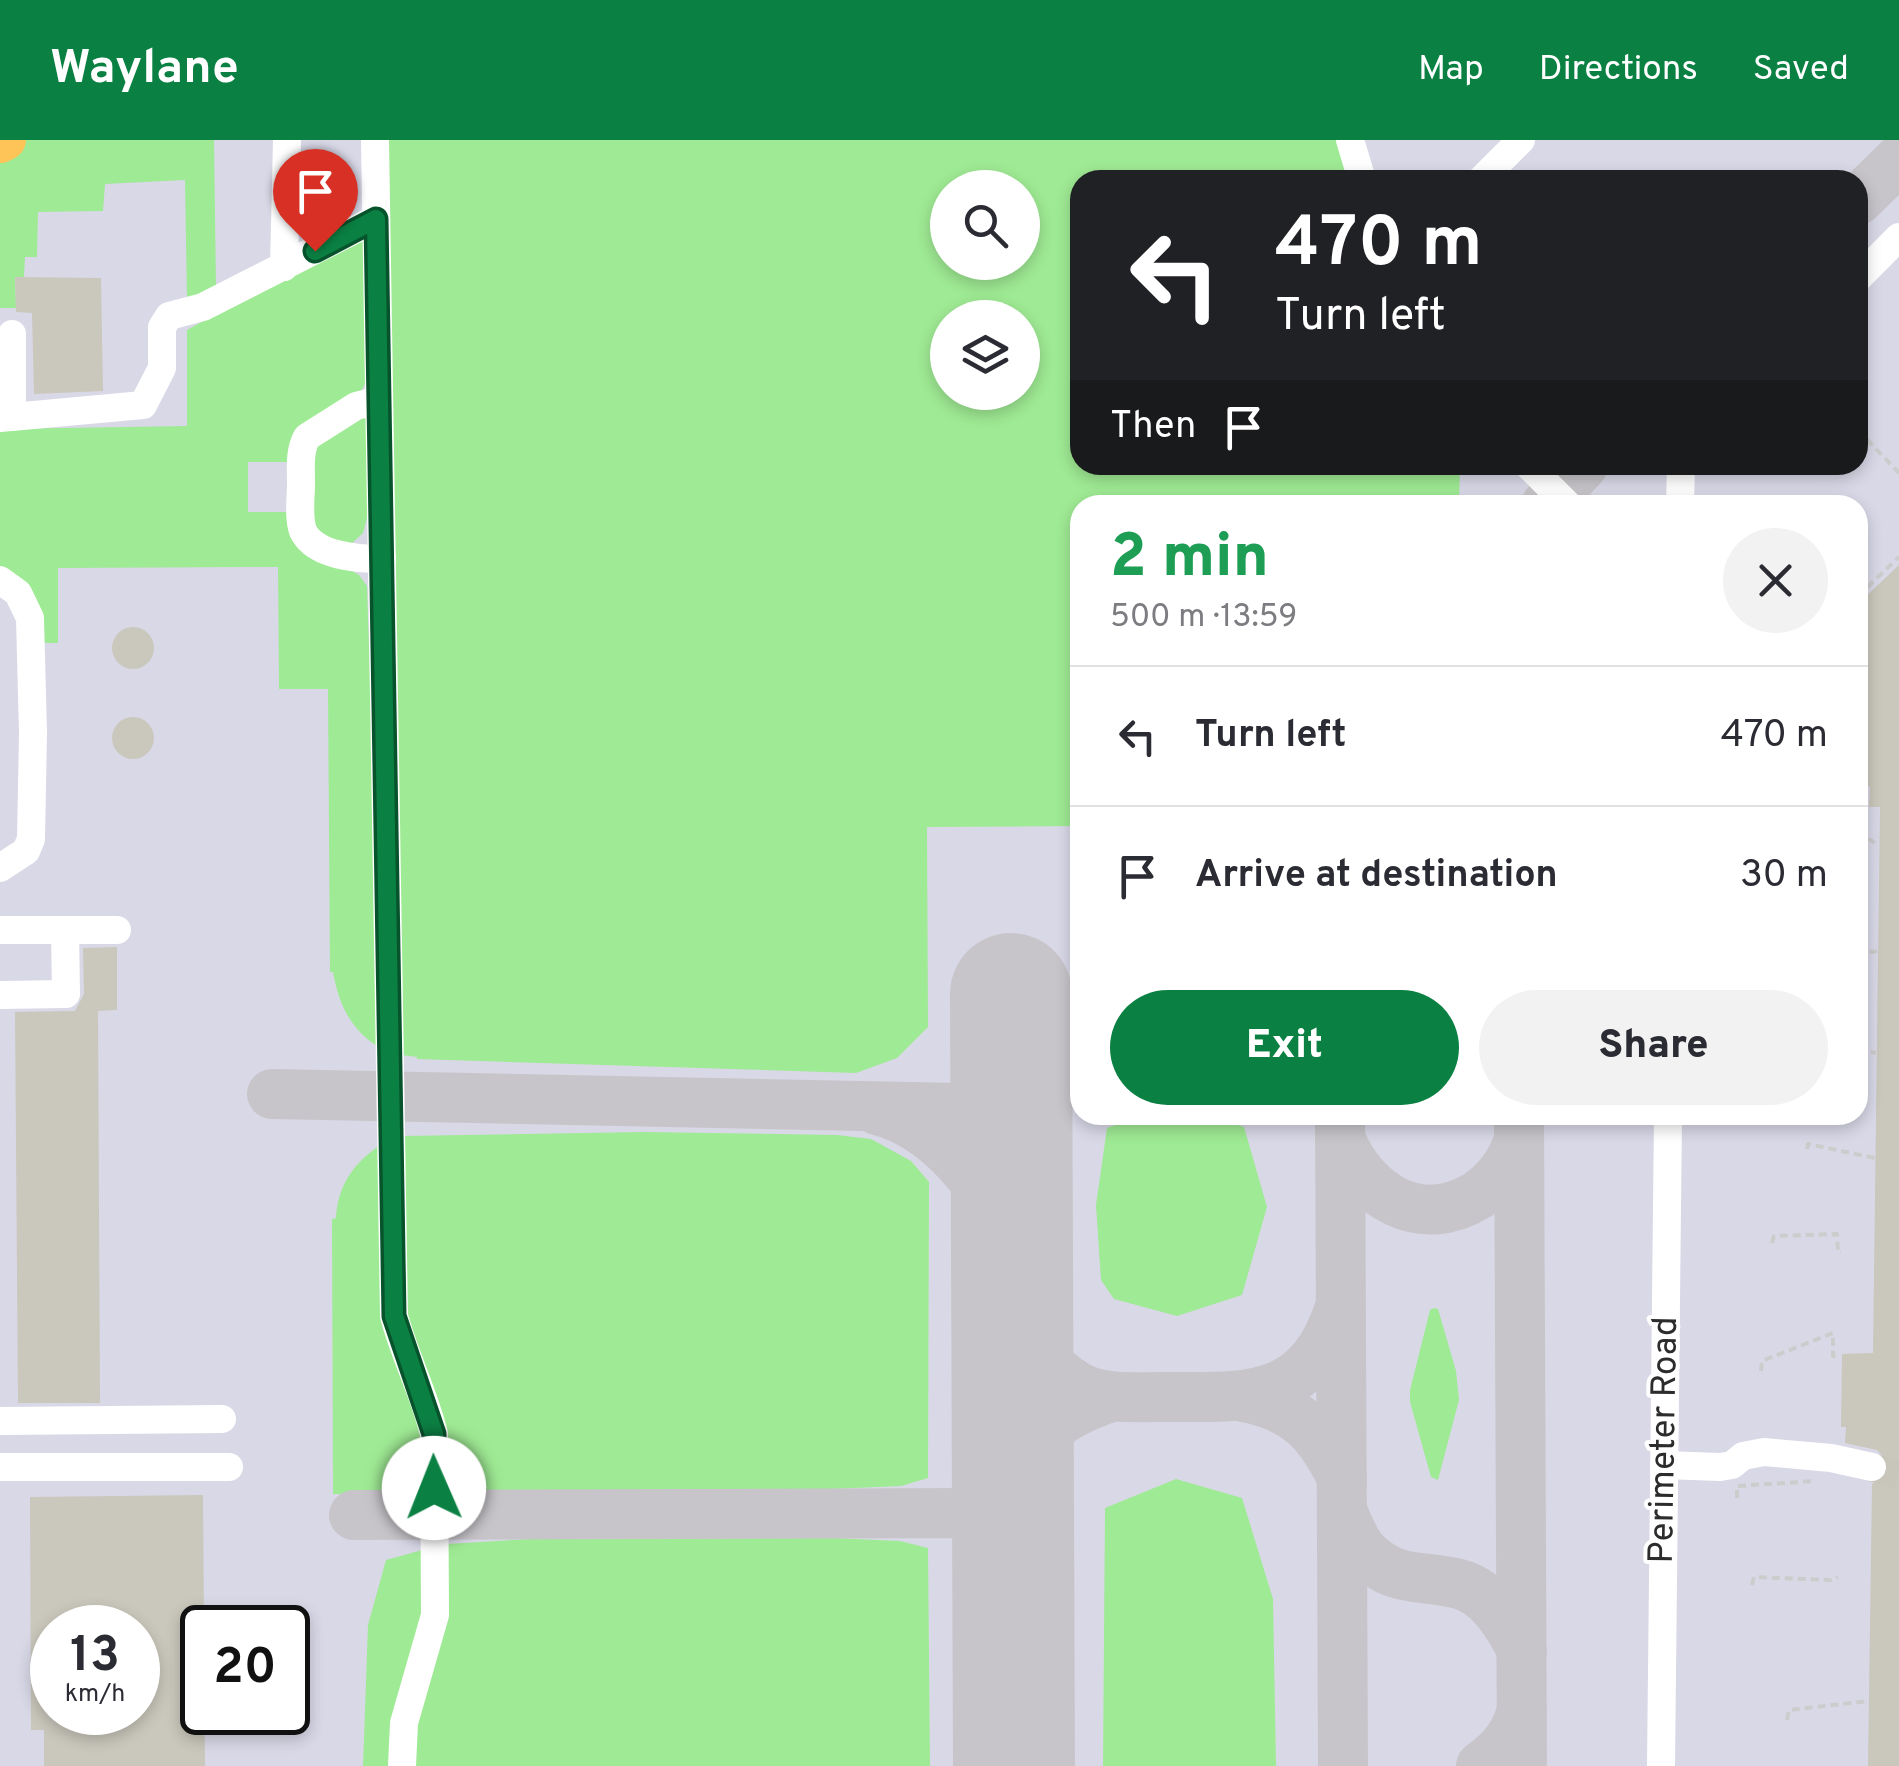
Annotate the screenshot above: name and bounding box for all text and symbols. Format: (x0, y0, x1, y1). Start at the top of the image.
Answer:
text: Waylane (50, 40, 239, 100)
text: Map (1418, 48, 1484, 92)
text: Directions (1539, 48, 1698, 92)
text: Saved (1753, 48, 1849, 92)
pin (273, 149, 358, 252)
icon: arrive (288, 164, 343, 219)
map controls (930, 170, 1040, 410)
button: search (930, 170, 1040, 280)
text: 470 m (1275, 202, 1483, 291)
icon: left (1110, 210, 1240, 340)
text: Turn left (1275, 289, 1446, 346)
button: layers (930, 300, 1040, 410)
icon: arrive (1216, 400, 1271, 455)
text: Then (1110, 403, 1196, 452)
text: 2 min (1110, 522, 1269, 598)
button: close (1723, 528, 1828, 633)
text: 500 m · 13:59 (1110, 598, 1297, 638)
icon: left (1110, 709, 1165, 764)
text: Turn left (1195, 712, 1347, 761)
text: 470 m (1721, 712, 1828, 761)
icon: arrive (1110, 849, 1165, 904)
text: Arrive at destination (1195, 852, 1558, 901)
text: 30 m (1740, 852, 1828, 901)
button: Exit (1110, 990, 1459, 1105)
button: Share (1479, 990, 1828, 1105)
street label: Perimeter Road (1641, 1316, 1689, 1564)
position arrow (382, 1436, 486, 1540)
speed limit sign: 20 (180, 1605, 310, 1735)
text: 13 (70, 1626, 120, 1689)
text: km/h (65, 1679, 125, 1711)

